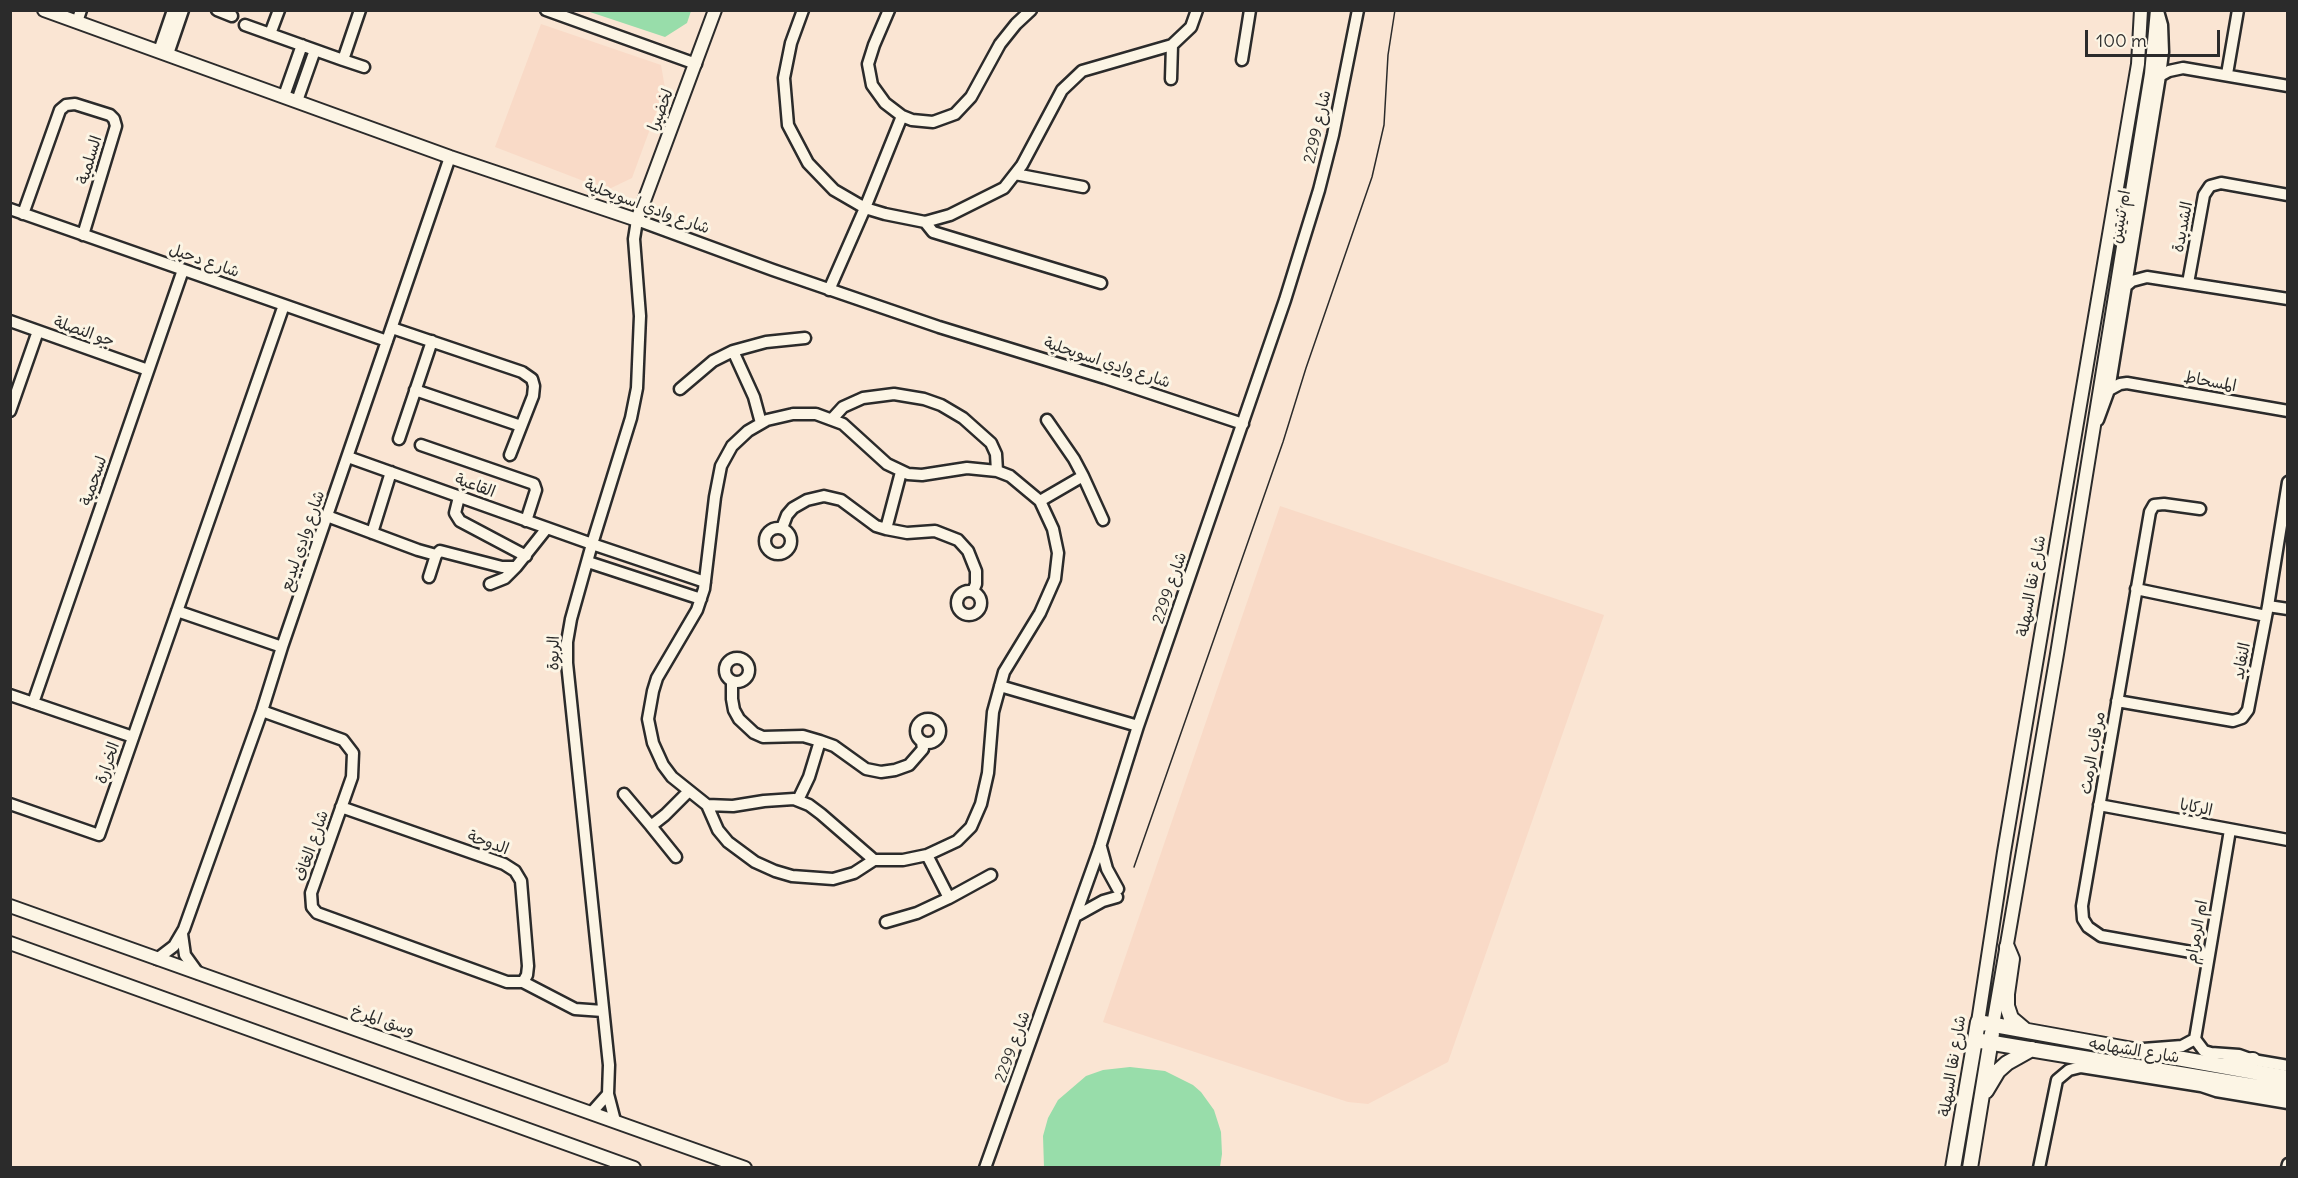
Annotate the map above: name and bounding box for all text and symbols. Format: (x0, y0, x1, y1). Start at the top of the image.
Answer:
scale bar (2088, 18, 2223, 56)
text: 100 m (2096, 29, 2147, 52)
street label: لخضيرا (644, 86, 678, 134)
street label: شارع 2299 (1300, 89, 1336, 165)
street label: السلمية (74, 133, 106, 187)
street label: شارع وادي اسويحلية (582, 175, 712, 239)
street label: ام ثنيتين (2107, 189, 2135, 245)
street label: الشديدة (2169, 200, 2197, 254)
street label: شارع دحيل (166, 240, 242, 282)
street label: جو النصلة (51, 313, 117, 351)
street label: شارع وادي اسويحلية (1041, 334, 1173, 392)
street label: المسحاط (2182, 368, 2238, 396)
street label: لسحمية (77, 454, 111, 508)
street label: القاعية (452, 470, 498, 502)
street label: شارع وادي لبديع (277, 488, 329, 594)
street label: شارع نقا السهلة (2014, 534, 2050, 638)
street label: شارع 2299 (1149, 550, 1191, 626)
street label: الربوة (544, 635, 564, 671)
street label: النفايد (2229, 641, 2255, 681)
street label: مرقاب الرمث (2076, 710, 2110, 796)
street label: الخرارة (92, 740, 124, 786)
street label: الركايا (2178, 795, 2214, 821)
street label: شارع الغاف (291, 808, 333, 884)
street label: الدوحة (465, 827, 511, 859)
street label: ام الرمرام (2182, 899, 2212, 965)
street label: وسق المرخ (349, 1001, 417, 1041)
street label: شارع 2299 (991, 1009, 1035, 1085)
street label: شارع نقا السهلة (1936, 1014, 1970, 1118)
street label: شارع الشهامه (2087, 1034, 2181, 1068)

